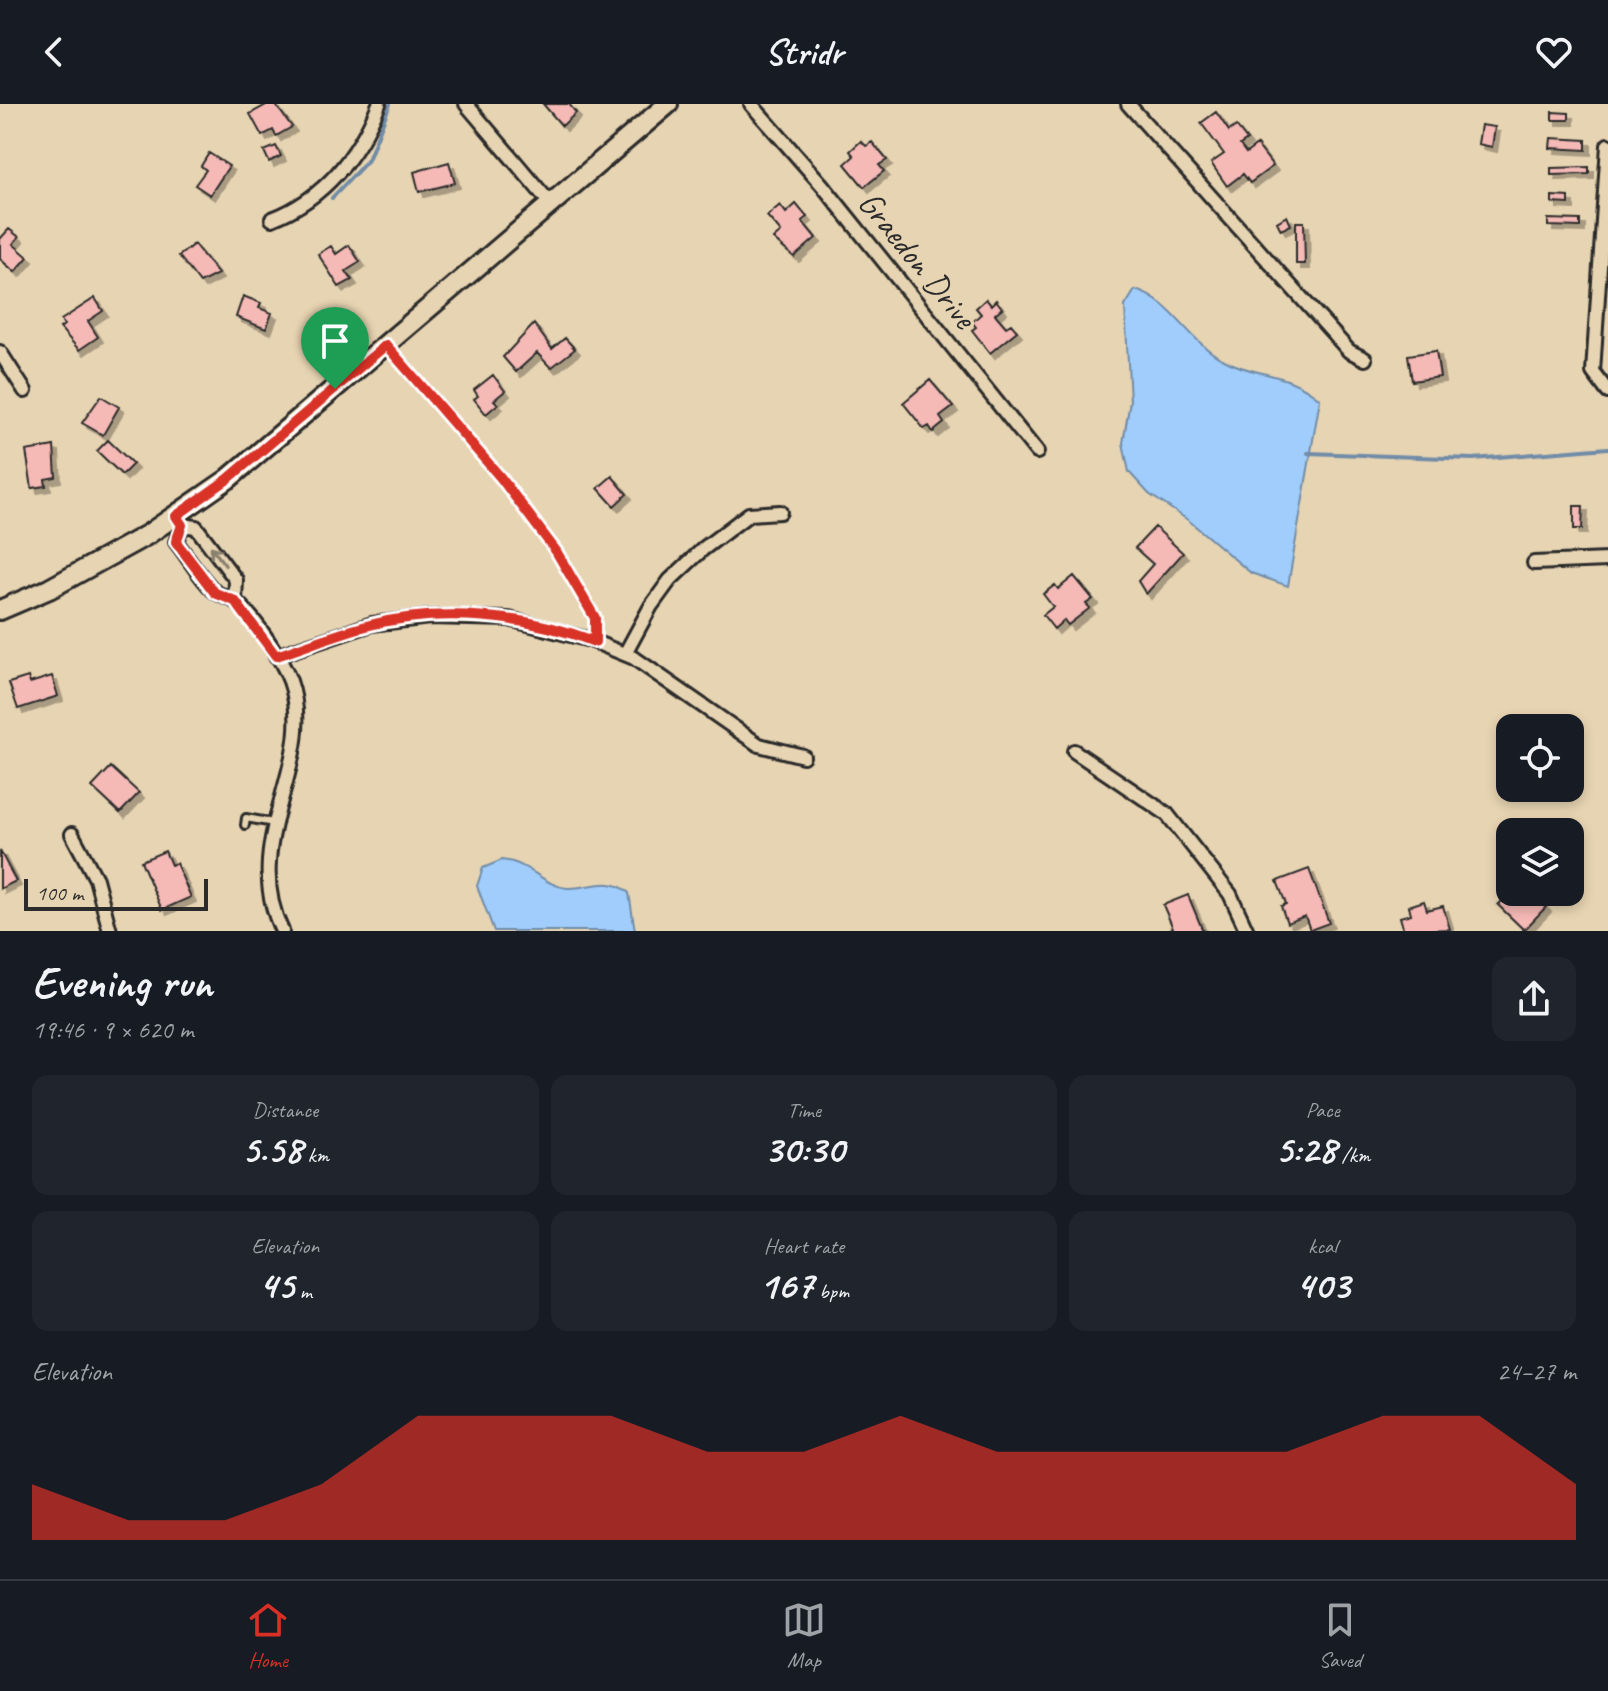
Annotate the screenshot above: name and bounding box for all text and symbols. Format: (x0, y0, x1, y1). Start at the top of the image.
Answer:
text: Stridr (765, 29, 843, 75)
icon: back (32, 30, 76, 74)
icon: heart (1532, 30, 1576, 74)
street label: Graedon Drive (849, 182, 987, 338)
pin (301, 307, 369, 389)
icon: arrive (313, 319, 357, 363)
one-way arrow (209, 546, 226, 567)
map controls (1496, 714, 1584, 906)
button: locate (1496, 714, 1584, 802)
button: layers (1496, 818, 1584, 906)
scale bar (24, 875, 208, 911)
text: 100 m (36, 879, 83, 907)
text: Evening run (32, 955, 212, 1010)
button: share (1492, 957, 1576, 1041)
text: 19:46 · 9 × 620 m (32, 1013, 193, 1046)
text: Distance (253, 1096, 318, 1124)
text: Time (787, 1096, 821, 1124)
text: Pace (1306, 1096, 1340, 1124)
text: 5.58 (242, 1124, 302, 1174)
text: 30:30 (764, 1124, 844, 1174)
text: 5:28 (1275, 1124, 1336, 1174)
text: km (302, 1141, 329, 1169)
text: /km (1336, 1141, 1370, 1169)
text: Elevation (251, 1232, 319, 1260)
text: Heart rate (764, 1232, 844, 1260)
text: kcal (1308, 1232, 1337, 1260)
text: 45 (259, 1260, 294, 1310)
text: 167 (759, 1260, 814, 1310)
text: 403 (1296, 1260, 1350, 1310)
text: m (294, 1277, 312, 1305)
text: bpm (814, 1277, 849, 1305)
text: Elevation (32, 1355, 112, 1388)
text: 24–27 m (1497, 1355, 1576, 1388)
tab: Home (246, 1598, 290, 1674)
tab: Map (782, 1598, 826, 1674)
tab: Saved (1318, 1598, 1362, 1674)

